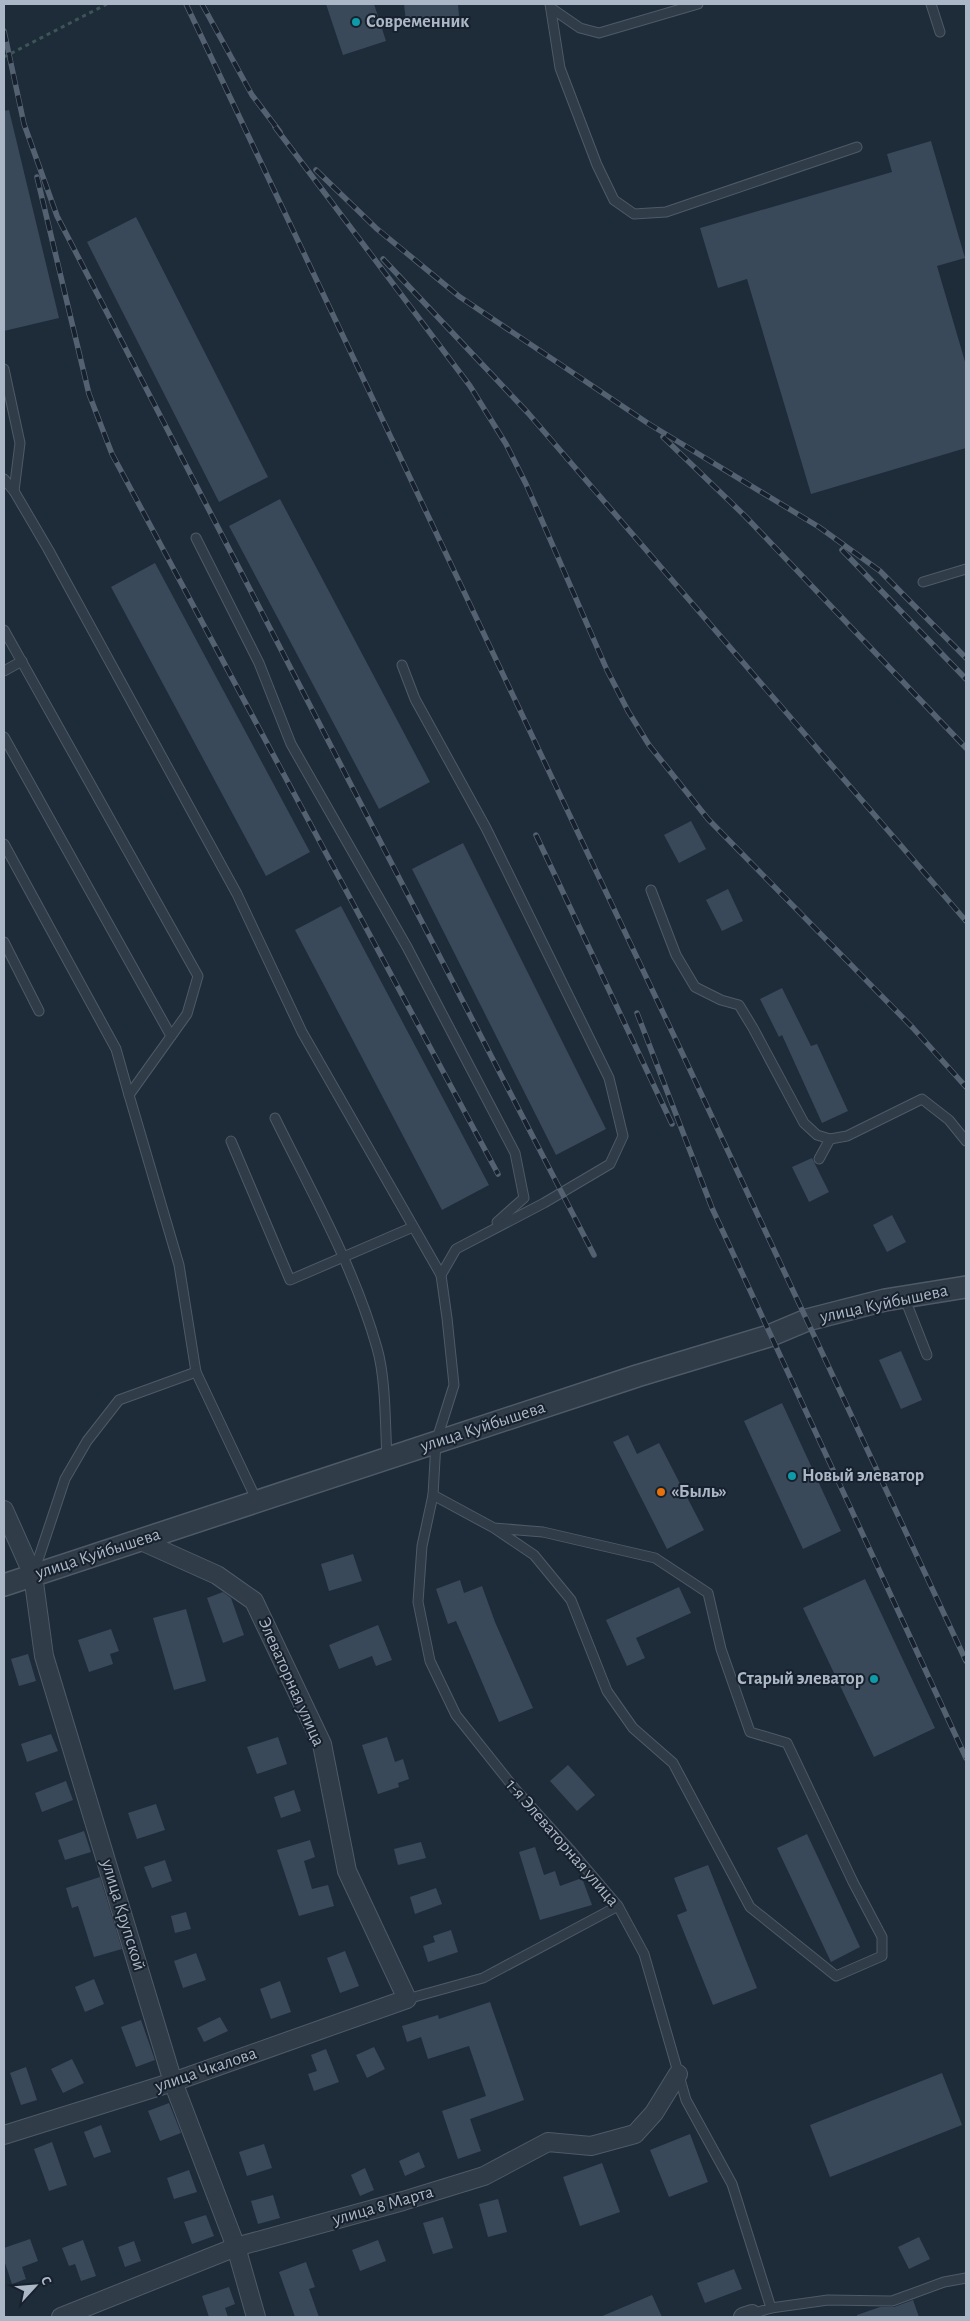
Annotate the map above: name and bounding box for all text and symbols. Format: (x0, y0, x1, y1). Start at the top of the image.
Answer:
place label: Современник (366, 13, 469, 31)
marker: Современник (350, 16, 362, 28)
street label: улица Куйбышева (817, 1281, 950, 1327)
street label: улица Куйбышева (417, 1397, 548, 1456)
place label: Новый элеватор (802, 1467, 924, 1485)
marker: Новый элеватор (786, 1470, 798, 1482)
place label: «Быль» (671, 1483, 727, 1501)
marker: «Быль» (655, 1486, 667, 1498)
street label: улица Куйбышева (32, 1524, 163, 1583)
street label: Элеваторная улица (254, 1615, 328, 1749)
place label: Старый элеватор (737, 1670, 864, 1688)
marker: Старый элеватор (868, 1673, 880, 1685)
street label: 1-я Элеваторная улица (502, 1776, 622, 1910)
street label: улица Крупской (97, 1856, 148, 1973)
street label: улица Чкалова (152, 2044, 259, 2096)
street label: улица 8 Марта (330, 2183, 435, 2229)
north arrow (10, 2261, 60, 2311)
text: С (38, 2274, 54, 2288)

